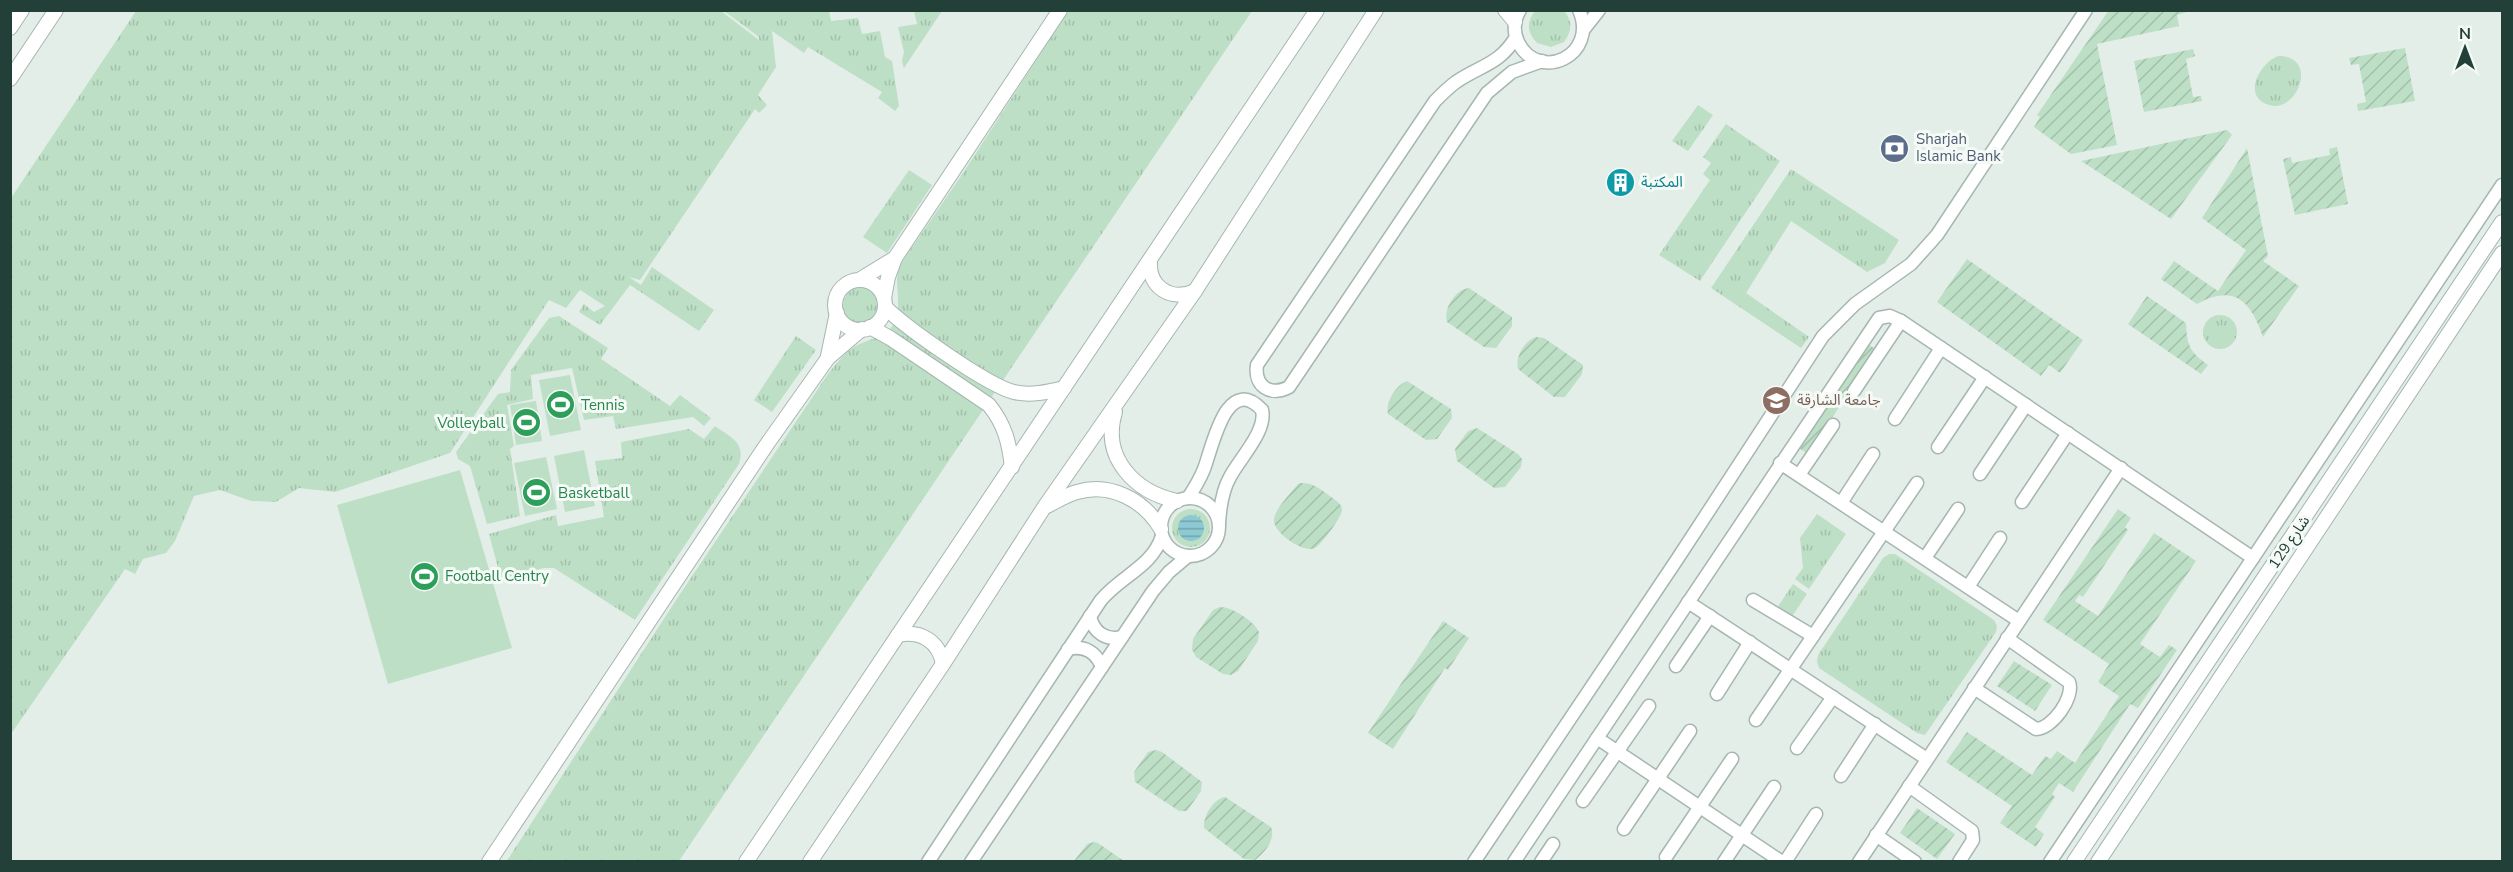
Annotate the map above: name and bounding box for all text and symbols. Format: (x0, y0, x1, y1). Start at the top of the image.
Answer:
north arrow (2435, 18, 2495, 78)
text: N (2459, 23, 2471, 45)
place label: Sharjah Islamic Bank (1916, 129, 2001, 166)
bank icon: Sharjah Islamic Bank (1879, 132, 1911, 164)
building icon: المكتبة (1604, 166, 1636, 198)
place label: المكتبة (1641, 172, 1683, 192)
school or university icon: جامعة الشارقة (1760, 384, 1792, 416)
sports icon: Tennis (544, 389, 576, 421)
place label: جامعة الشارقة (1797, 390, 1881, 410)
place label: Tennis (581, 395, 625, 415)
sports icon: Volleyball (510, 407, 542, 439)
place label: Volleyball (436, 413, 506, 433)
sports icon: Basketball (521, 477, 553, 509)
place label: Basketball (558, 483, 630, 503)
street label: شارع 129 (2264, 511, 2316, 574)
sports icon: Football Centry (408, 560, 440, 592)
place label: Football Centry (445, 566, 549, 586)

